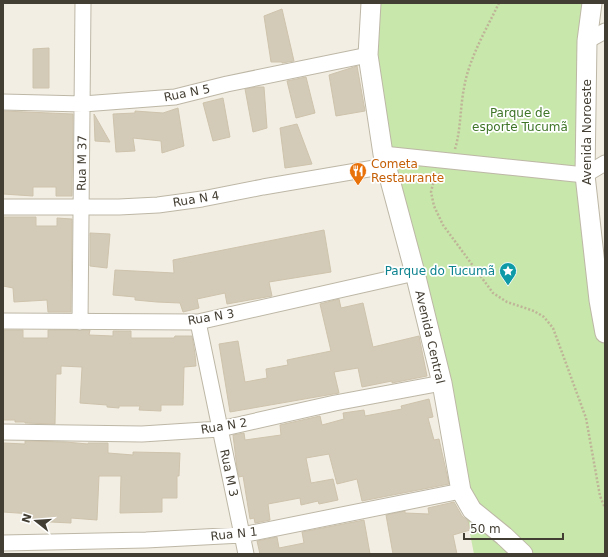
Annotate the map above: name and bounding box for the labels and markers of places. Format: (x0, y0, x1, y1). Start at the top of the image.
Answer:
place label: Cometa Restaurante (371, 157, 444, 185)
restaurant icon: Cometa Restaurante (348, 161, 368, 186)
place icon: Parque do Tucumã (498, 261, 518, 286)
place label: Parque do Tucumã (385, 264, 495, 278)

